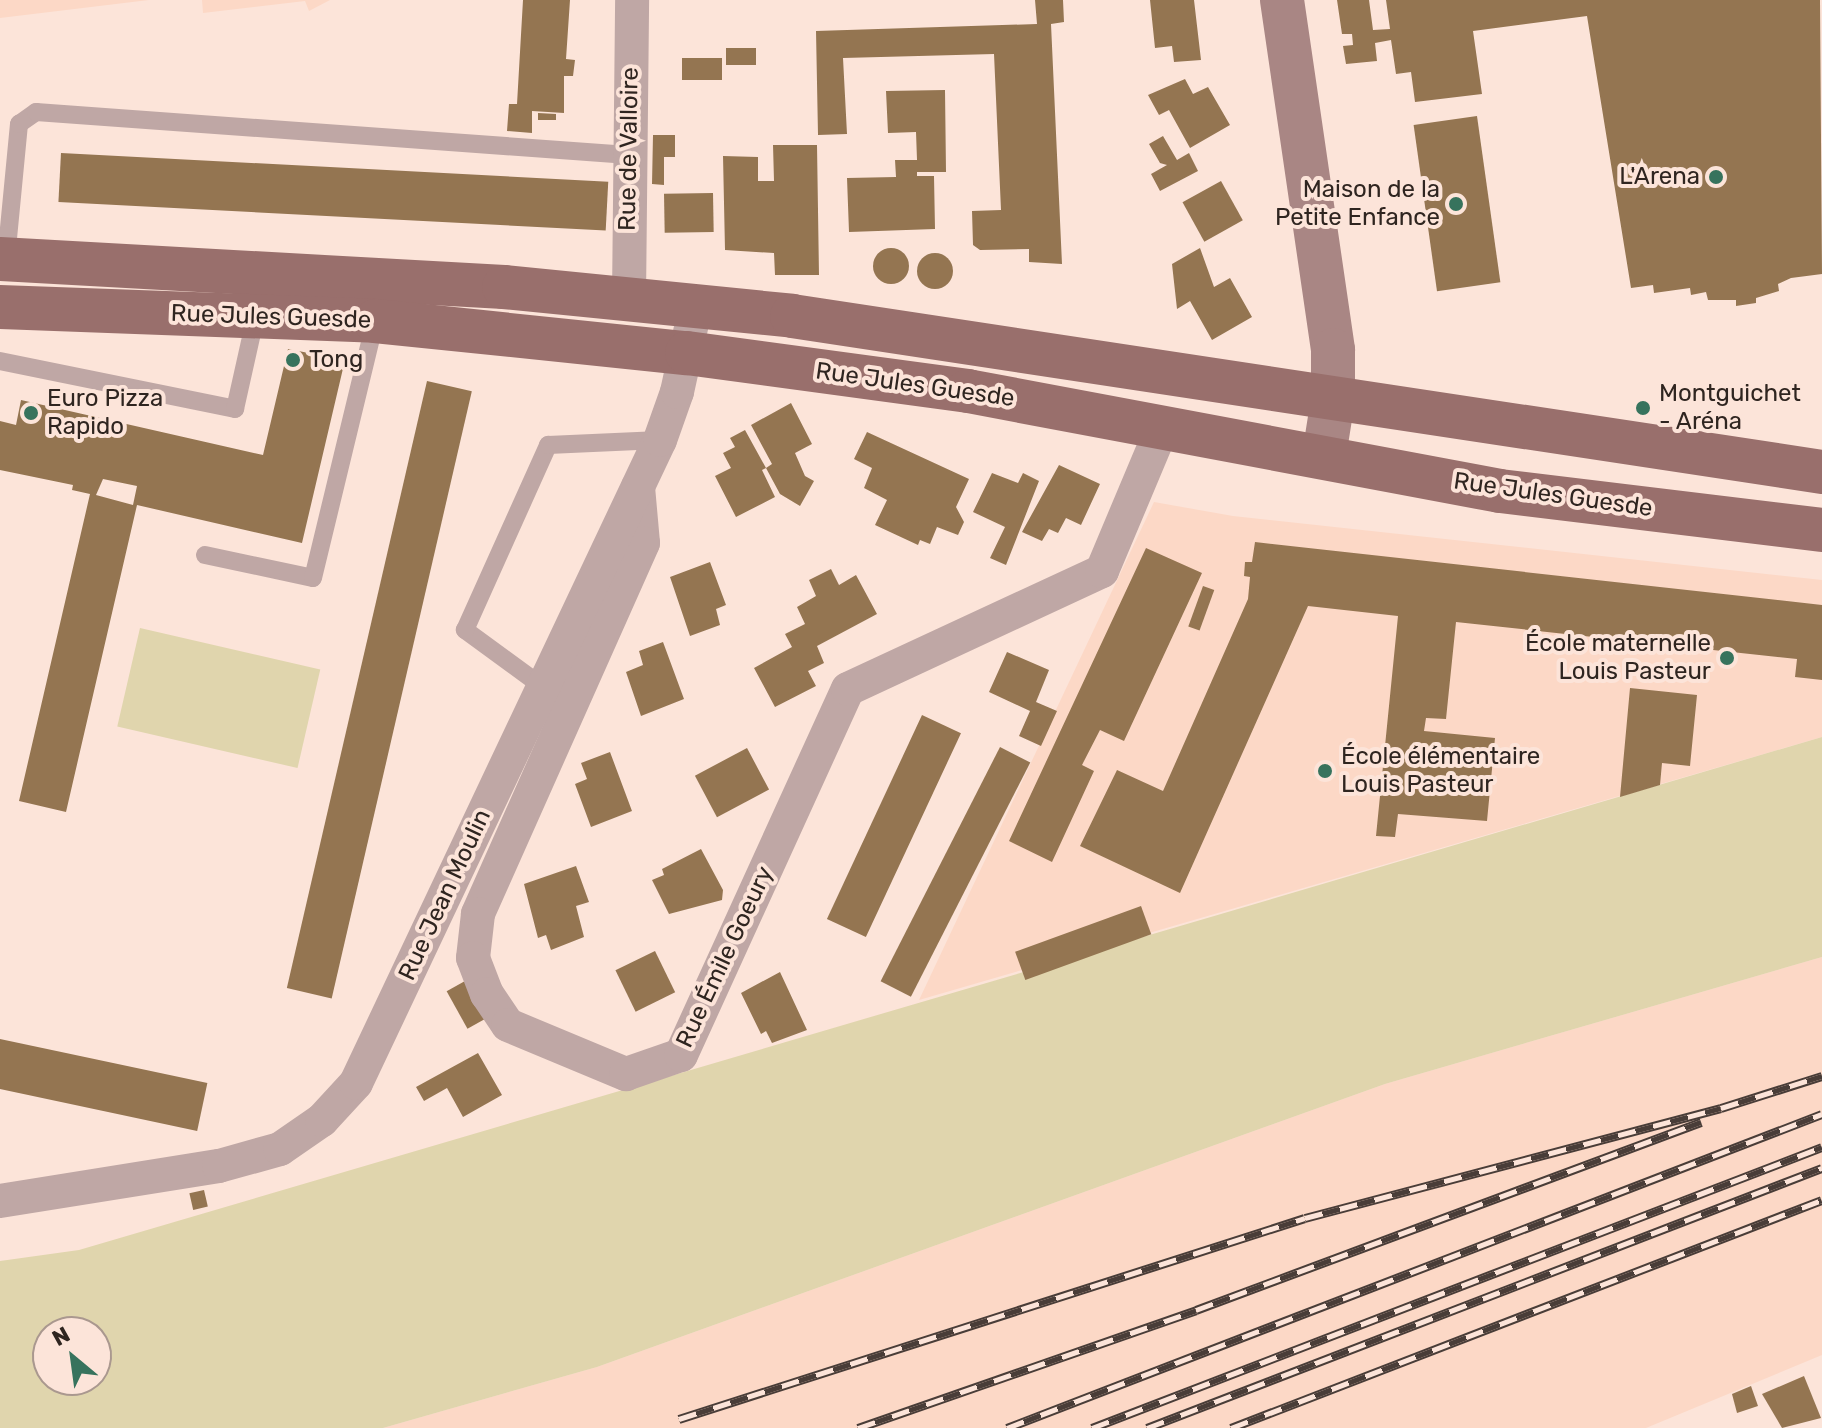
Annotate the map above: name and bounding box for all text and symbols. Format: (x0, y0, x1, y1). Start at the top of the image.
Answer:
street label: Rue de Valloire (613, 67, 645, 231)
place label: L'Arena (1619, 163, 1700, 191)
marker: L'Arena (1707, 168, 1725, 186)
place label: Maison de la Petite Enfance (1275, 176, 1440, 232)
marker: Maison de la Petite Enfance (1447, 195, 1465, 213)
street label: Rue Jules Guesde (170, 299, 372, 335)
place label: Tong (309, 346, 363, 374)
marker: Tong (284, 351, 302, 369)
street label: Rue Jules Guesde (814, 357, 1016, 413)
place label: Montguichet - Aréna (1659, 380, 1801, 436)
place label: Euro Pizza Rapido (47, 385, 163, 441)
marker: Montguichet - Aréna (1634, 399, 1652, 417)
marker: Euro Pizza Rapido (22, 404, 40, 422)
street label: Rue Jules Guesde (1452, 467, 1654, 523)
place label: École maternelle Louis Pasteur (1525, 630, 1711, 686)
marker: École maternelle Louis Pasteur (1718, 649, 1736, 667)
place label: École élémentaire Louis Pasteur (1341, 743, 1540, 799)
marker: École élémentaire Louis Pasteur (1316, 762, 1334, 780)
street label: Rue Jean Moulin (393, 805, 497, 985)
street label: Rue Émile Goeury (670, 862, 780, 1052)
north arrow (32, 1316, 112, 1396)
text: N (48, 1321, 75, 1352)

